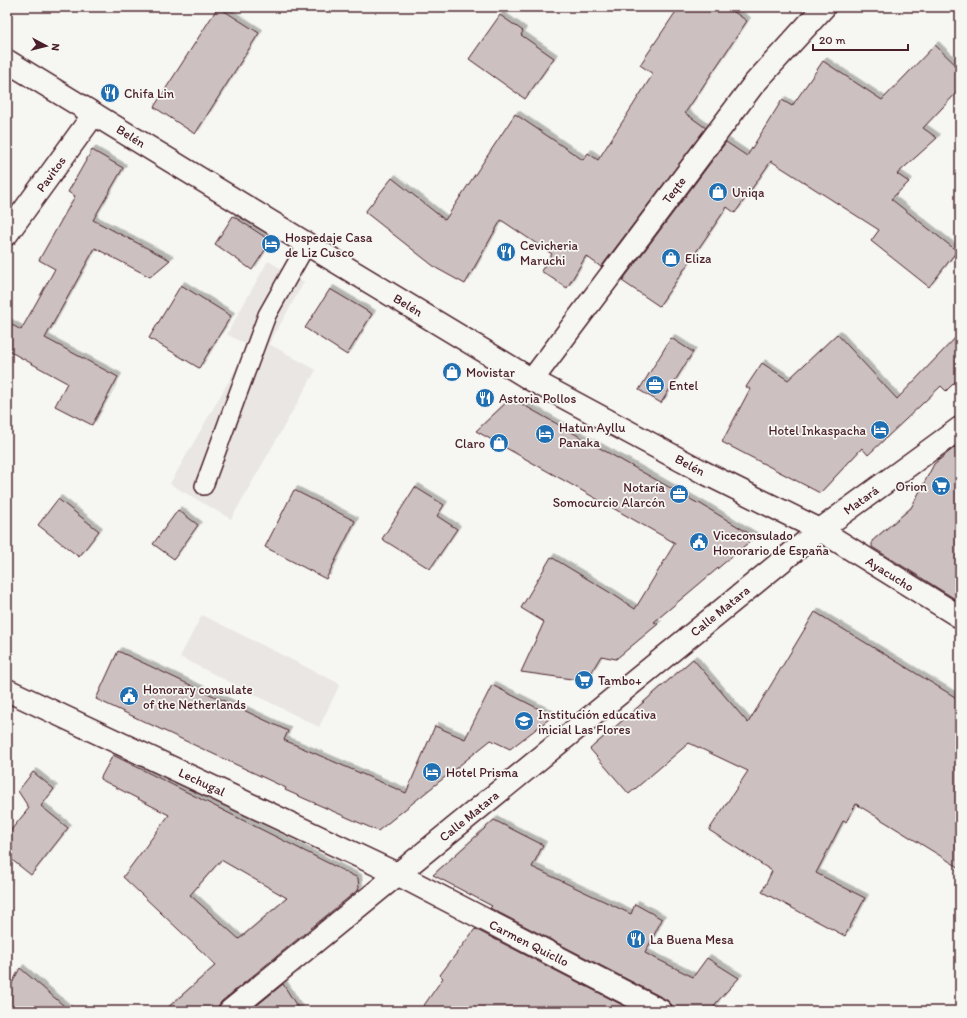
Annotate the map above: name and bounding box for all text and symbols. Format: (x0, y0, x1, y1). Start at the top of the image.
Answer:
north arrow (26, 26, 66, 66)
scale bar (813, 26, 908, 52)
text: 20 m (819, 33, 846, 47)
text: N (49, 43, 62, 52)
restaurant icon: Chifa Lin (99, 82, 121, 104)
place label: Chifa Lin (124, 86, 175, 101)
street label: Belén (114, 121, 148, 151)
street label: Pavitos (33, 153, 69, 195)
street label: Teqte (659, 174, 689, 206)
shop icon: Uniqa (707, 181, 729, 203)
place label: Uniqa (732, 185, 765, 200)
place label: Hospedaje Casa de Liz Cusco (285, 230, 373, 260)
hotel icon: Hospedaje Casa de Liz Cusco (260, 233, 282, 255)
place label: Cevicheria Maruchi (520, 238, 578, 268)
restaurant icon: Cevicheria Maruchi (495, 241, 517, 263)
shop icon: Eliza (660, 247, 682, 269)
place label: Eliza (685, 251, 712, 266)
street label: Belén (391, 290, 425, 320)
shop icon: Movistar (441, 361, 463, 383)
place label: Movistar (466, 365, 516, 380)
office icon: Entel (644, 374, 666, 396)
place label: Entel (669, 378, 699, 393)
restaurant icon: Astoria Pollos (474, 387, 496, 409)
place label: Astoria Pollos (499, 391, 576, 406)
hotel icon: Hotel Inkaspacha (869, 419, 891, 441)
place label: Hatun Ayllu Panaka (559, 420, 626, 450)
hotel icon: Hatun Ayllu Panaka (534, 423, 556, 445)
place label: Hotel Inkaspacha (768, 423, 867, 438)
shop icon: Claro (488, 432, 510, 454)
place label: Claro (455, 436, 485, 451)
street label: Belén (673, 451, 707, 479)
supermarket icon: Orion (930, 475, 952, 497)
place label: Orion (896, 479, 927, 494)
place label: Notaría Somocurcio Alarcón (553, 480, 665, 510)
street label: Matará (840, 482, 882, 518)
office icon: Notaría Somocurcio Alarcón (668, 483, 690, 505)
place label: Viceconsulado Honorario de España (713, 528, 830, 558)
public building icon: Viceconsulado Honorario de España (688, 531, 710, 553)
street label: Ayacucho (863, 553, 917, 595)
street label: Calle Matara (687, 582, 753, 639)
supermarket icon: Tambo+ (573, 669, 595, 691)
place label: Tambo+ (598, 673, 642, 688)
place label: Honorary consulate of the Netherlands (143, 682, 253, 712)
public building icon: Honorary consulate of the Netherlands (118, 685, 140, 707)
place label: Institución educativa inicial Las Flores (538, 707, 657, 737)
school or university icon: Institución educativa inicial Las Flores (513, 710, 535, 732)
hotel icon: Hotel Prisma (421, 761, 443, 783)
street label: Lechugal (176, 765, 228, 799)
place label: Hotel Prisma (446, 765, 518, 780)
street label: Calle Matara (436, 787, 502, 844)
street label: Carmen Quicllo (487, 917, 572, 970)
restaurant icon: La Buena Mesa (625, 928, 647, 950)
place label: La Buena Mesa (650, 932, 734, 947)

